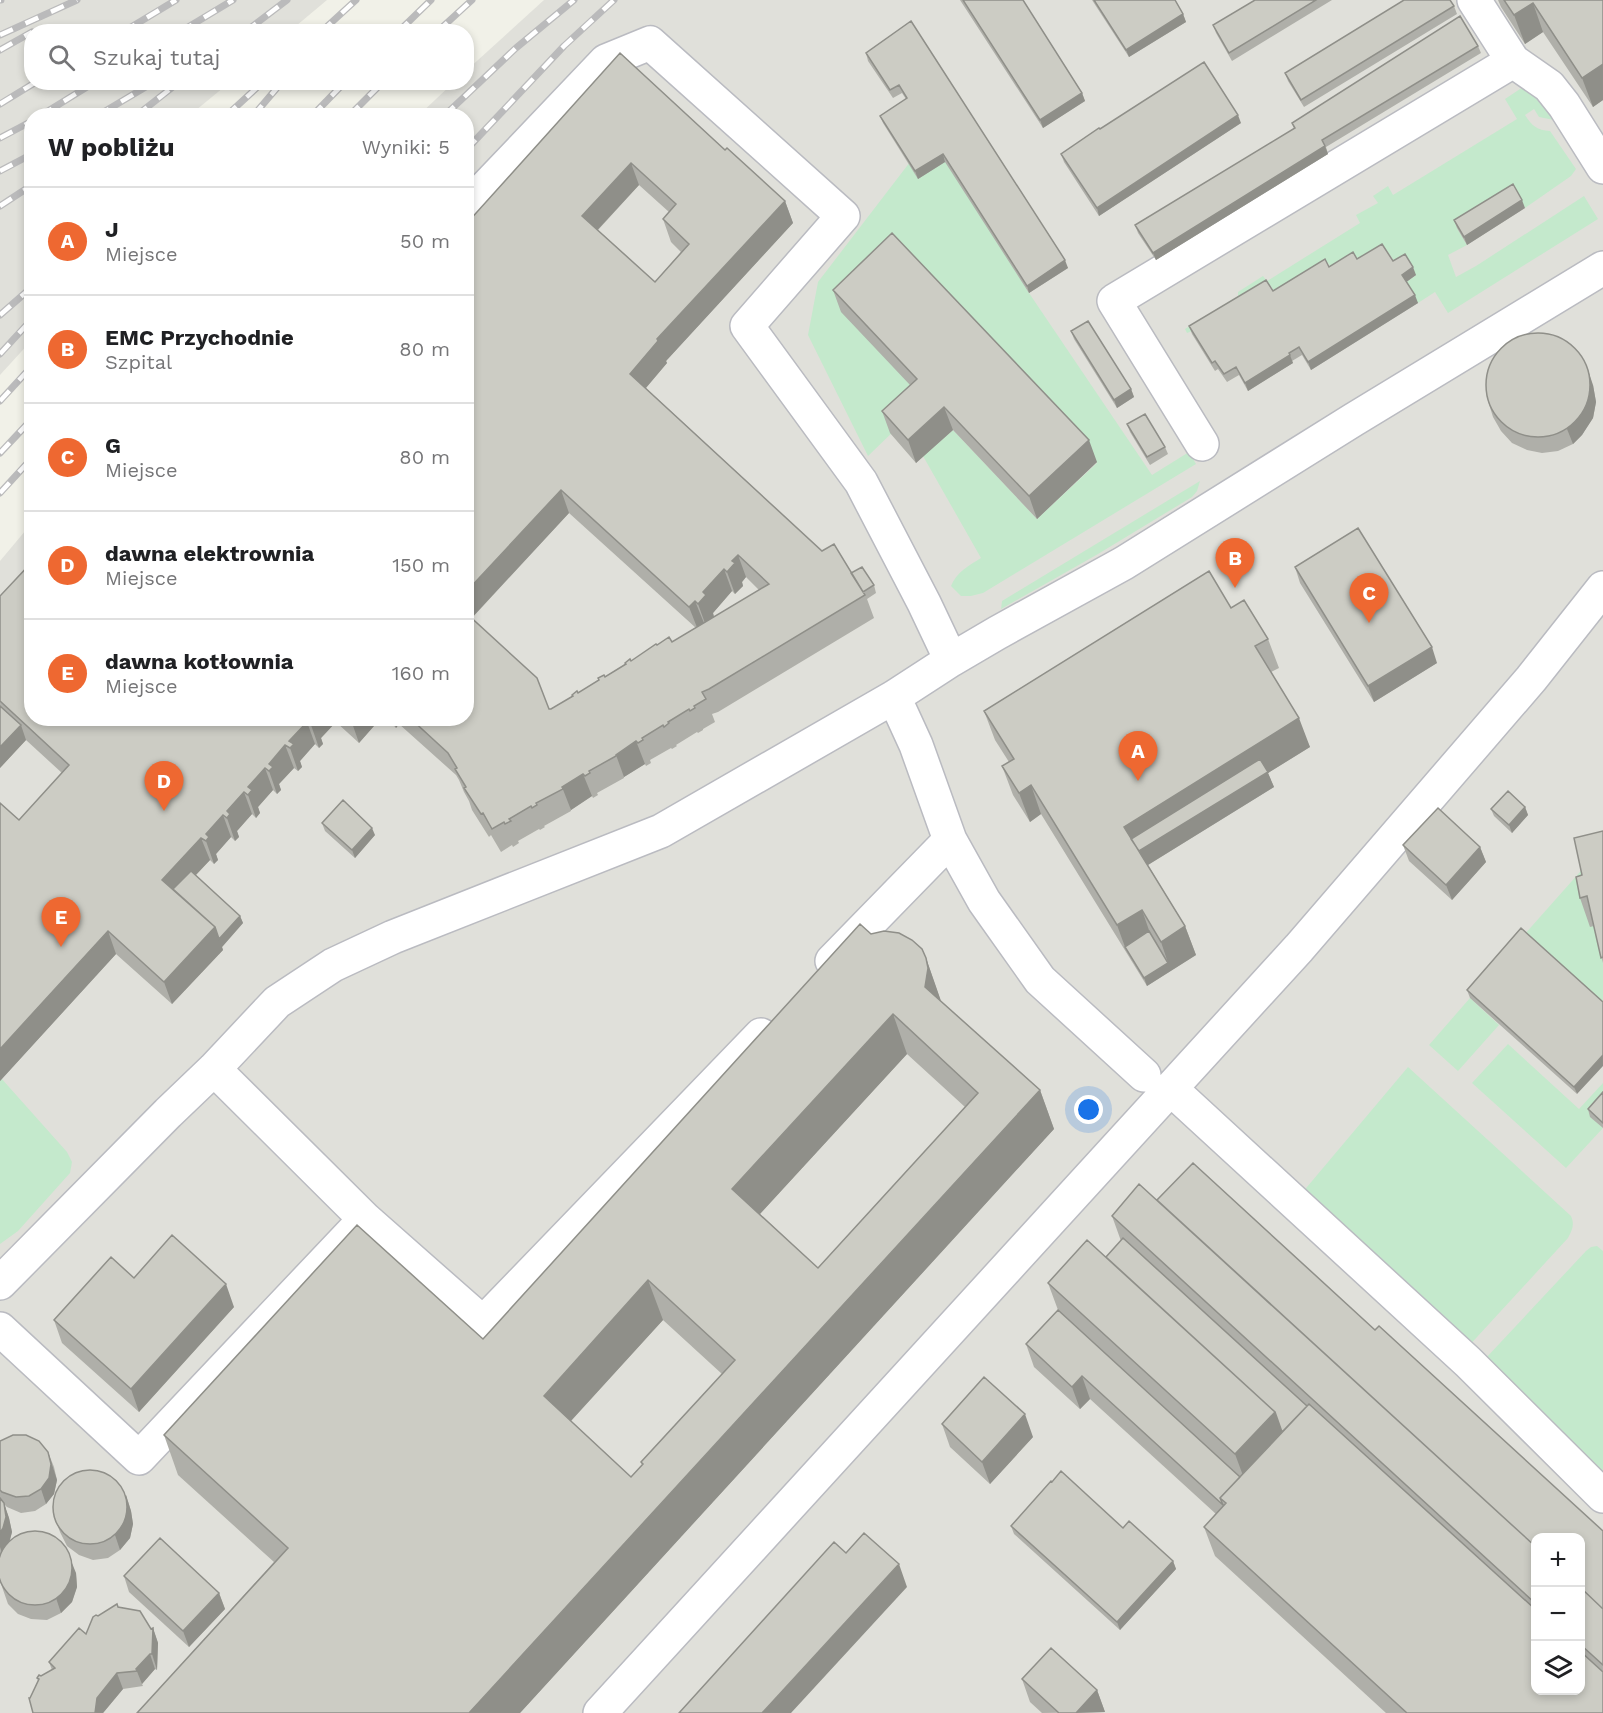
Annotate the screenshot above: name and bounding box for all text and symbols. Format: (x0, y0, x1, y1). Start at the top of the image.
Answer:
search box (24, 24, 474, 90)
icon: search (45, 41, 78, 74)
text: Szukaj tutaj (93, 45, 220, 70)
text: W pobliżu (48, 132, 175, 162)
text: Wyniki: 5 (362, 135, 450, 159)
text: J (105, 217, 119, 242)
text: A (61, 229, 74, 253)
text: 50 m (400, 229, 450, 253)
text: Miejsce (105, 242, 178, 266)
text: EMC Przychodnie (105, 325, 294, 350)
text: B (61, 337, 74, 361)
text: 80 m (399, 337, 450, 361)
text: Szpital (105, 350, 172, 374)
text: G (105, 433, 121, 458)
text: C (61, 445, 74, 469)
text: 80 m (399, 445, 450, 469)
text: Miejsce (105, 458, 178, 482)
pin: B (1216, 538, 1254, 588)
text: dawna elektrownia (105, 541, 314, 566)
text: D (60, 553, 75, 577)
text: 150 m (392, 553, 450, 577)
text: Miejsce (105, 566, 178, 590)
pin: C (1350, 574, 1388, 623)
text: dawna kotłownia (105, 649, 294, 674)
text: E (61, 661, 74, 685)
text: 160 m (392, 661, 450, 685)
text: Miejsce (105, 674, 178, 698)
pin: A (1118, 732, 1158, 781)
pin: D (144, 762, 184, 811)
pin: E (42, 898, 80, 947)
your location (1074, 1095, 1103, 1124)
map controls (1531, 1533, 1585, 1695)
button: + (1531, 1533, 1585, 1587)
button: − (1531, 1587, 1585, 1641)
button: layers (1531, 1641, 1585, 1695)

